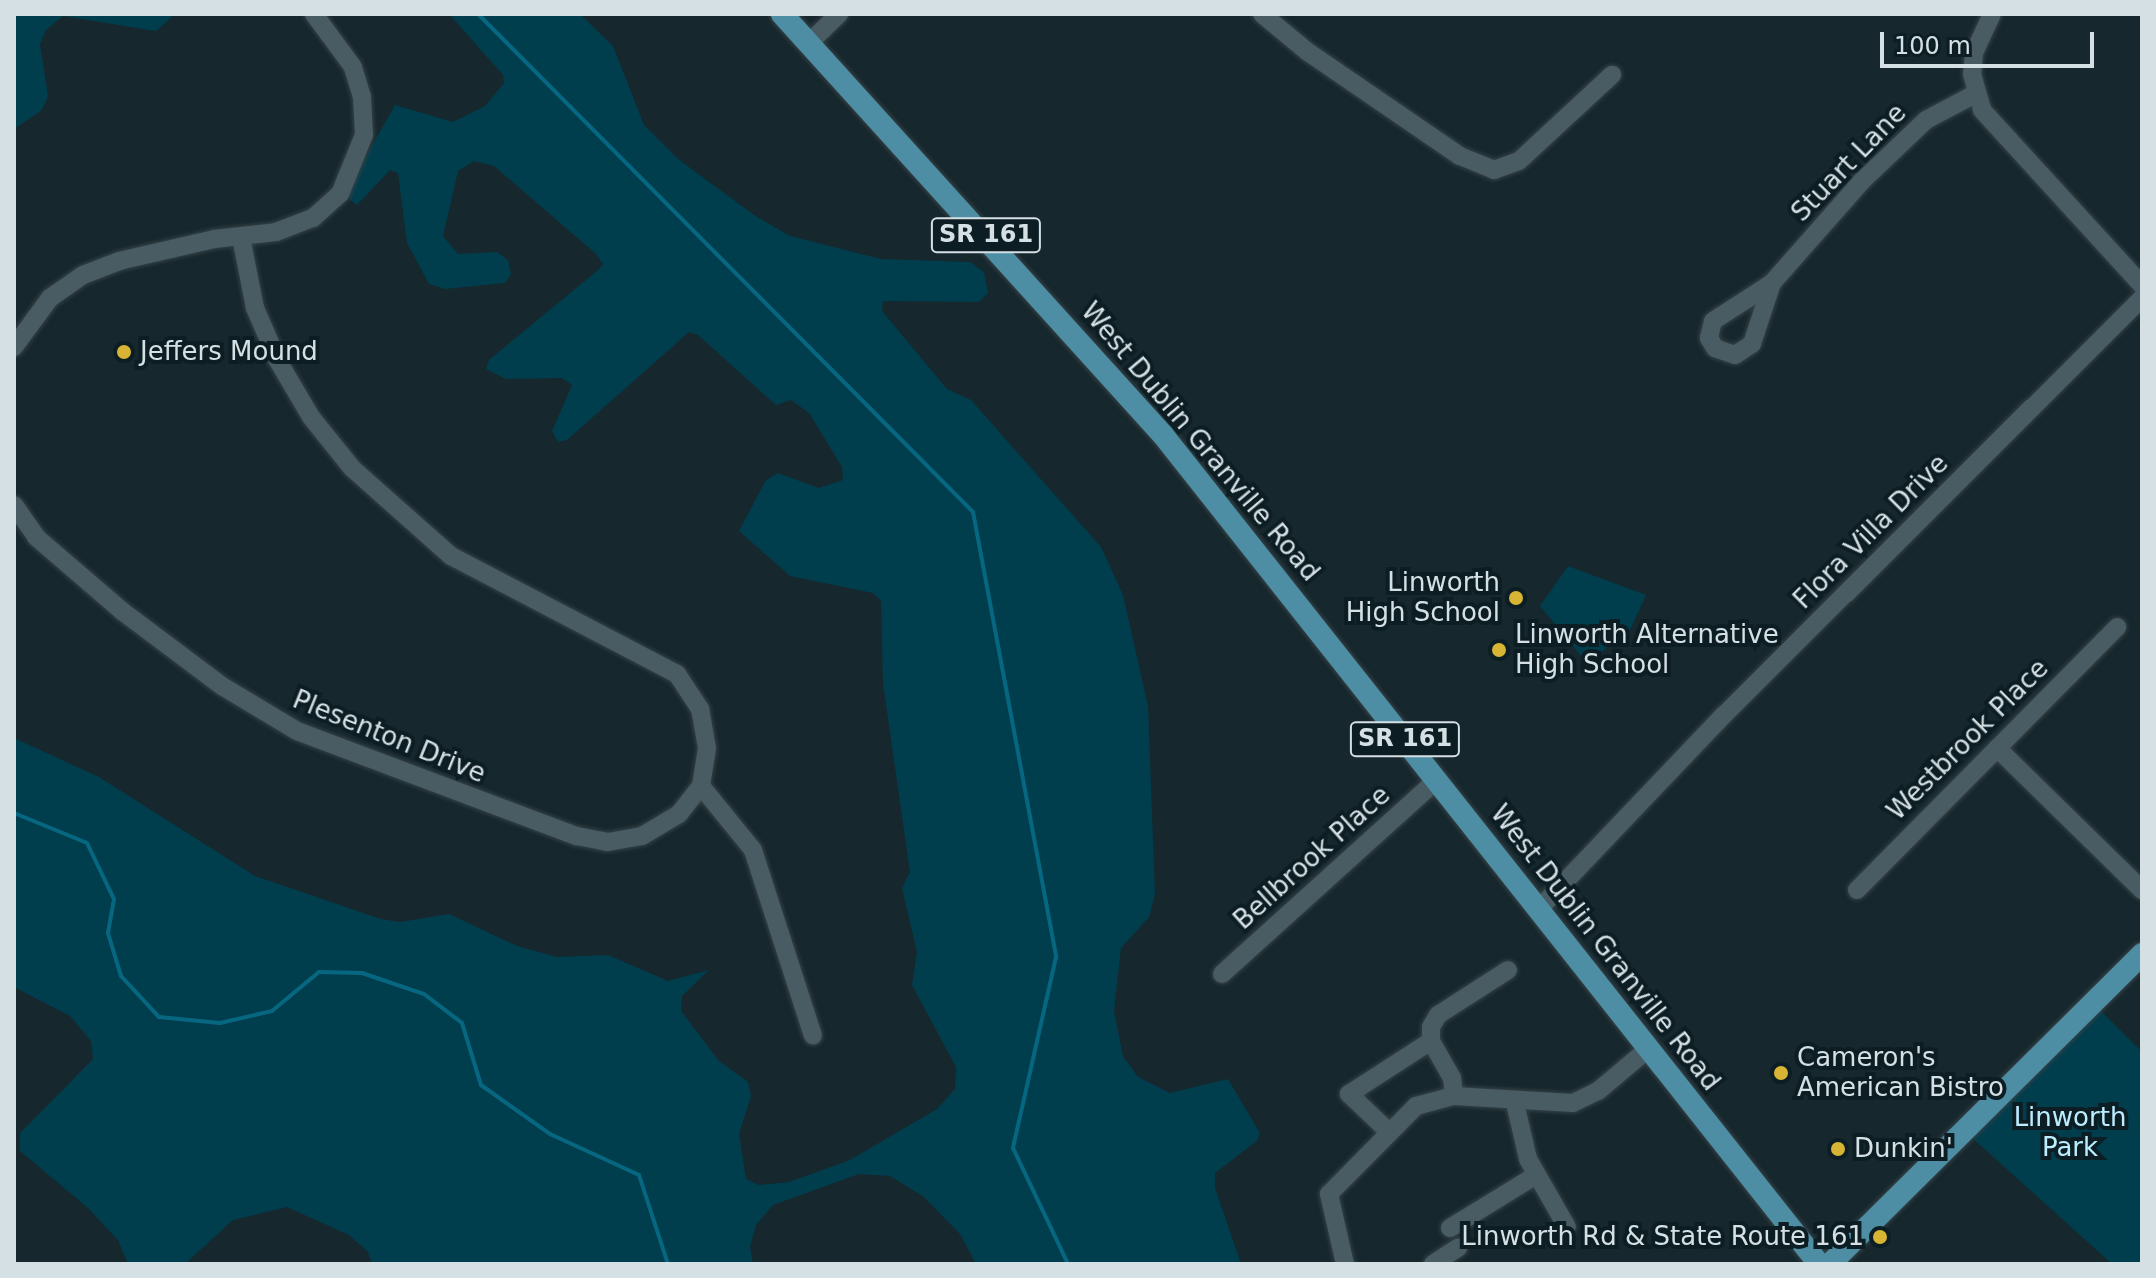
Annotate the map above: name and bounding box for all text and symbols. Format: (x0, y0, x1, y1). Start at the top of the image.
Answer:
scale bar (1884, 16, 2098, 66)
text: 100 m (1894, 32, 1971, 60)
street label: Stuart Lane (1785, 98, 1913, 228)
road number: SR 161 (930, 215, 1042, 255)
street label: West Dublin Granville Road (1074, 296, 1326, 588)
place label: Jeffers Mound (140, 336, 318, 368)
marker: Jeffers Mound (115, 343, 133, 361)
street label: Flora Villa Drive (1787, 448, 1955, 616)
place label: Linworth High School (1346, 567, 1500, 628)
marker: Linworth High School (1507, 589, 1525, 607)
place label: Linworth Alternative High School (1515, 619, 1779, 680)
marker: Linworth Alternative High School (1490, 641, 1508, 659)
street label: Westbrook Place (1881, 653, 2055, 827)
street label: Plesenton Drive (288, 684, 490, 790)
road number: SR 161 (1349, 719, 1461, 759)
street label: Bellbrook Place (1228, 780, 1396, 936)
street label: West Dublin Granville Road (1484, 799, 1726, 1097)
place label: Cameron's American Bistro (1797, 1042, 2004, 1104)
marker: Cameron's American Bistro (1772, 1064, 1790, 1082)
park label: Linworth Park (2014, 1102, 2126, 1164)
place label: Dunkin' (1854, 1133, 1953, 1165)
marker: Dunkin' (1829, 1140, 1847, 1158)
place label: Linworth Rd & State Route 161 (1461, 1221, 1864, 1253)
marker: Linworth Rd & State Route 161 (1871, 1228, 1889, 1246)

